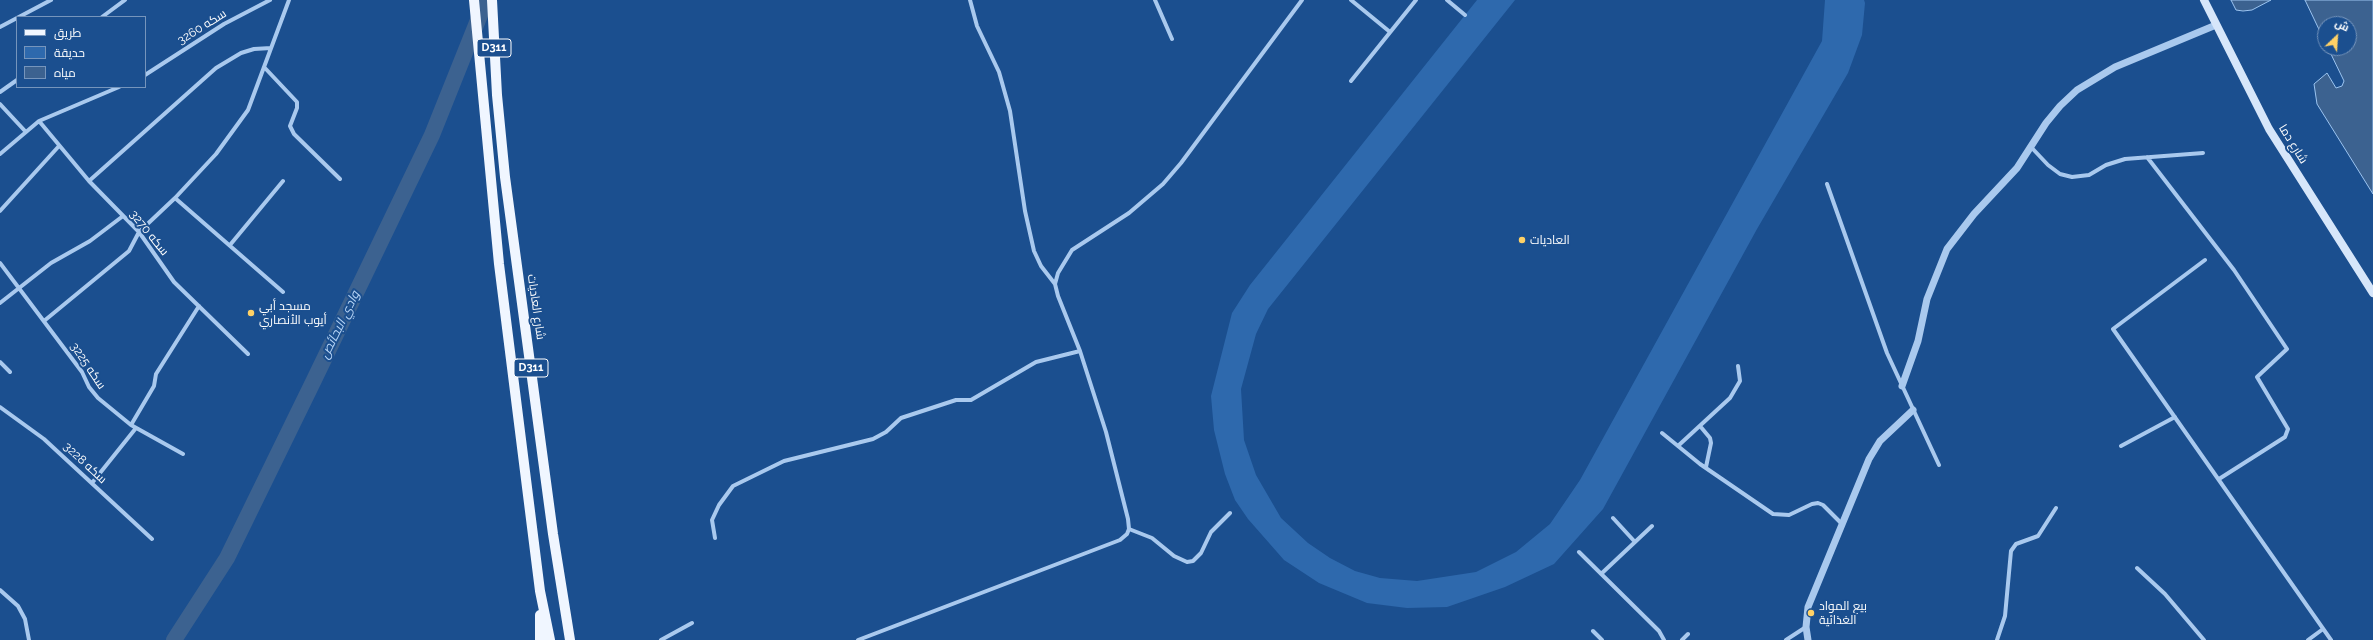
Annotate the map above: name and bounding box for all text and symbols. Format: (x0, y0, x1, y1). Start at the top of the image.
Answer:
street label: سكه 3260 (175, 6, 229, 48)
legend (16, 16, 146, 88)
north arrow (2317, 16, 2357, 56)
text: ش (2333, 17, 2351, 34)
text: طريق (54, 26, 81, 40)
road number: D311 (477, 39, 511, 57)
text: حديقة (54, 46, 85, 60)
text: مياه (54, 66, 76, 80)
street label: شارع دما (2275, 122, 2311, 166)
street label: سكه 3270 (126, 207, 172, 259)
place label: العاديات (1530, 233, 1570, 247)
marker: العاديات (1517, 235, 1527, 245)
street label: شارع العاديات (524, 273, 548, 341)
water label: وادي البحائص (317, 288, 363, 362)
place label: مسجد أبي أيوب الأنصاري (259, 299, 327, 327)
marker: مسجد أبي أيوب الأنصاري (246, 308, 256, 318)
street label: سكه 3225 (67, 340, 109, 392)
road number: D311 (514, 359, 548, 377)
street label: سكه 3228 (60, 439, 110, 487)
place label: بيع المواد الغذائية (1819, 599, 1867, 627)
marker: بيع المواد الغذائية (1806, 608, 1816, 618)

